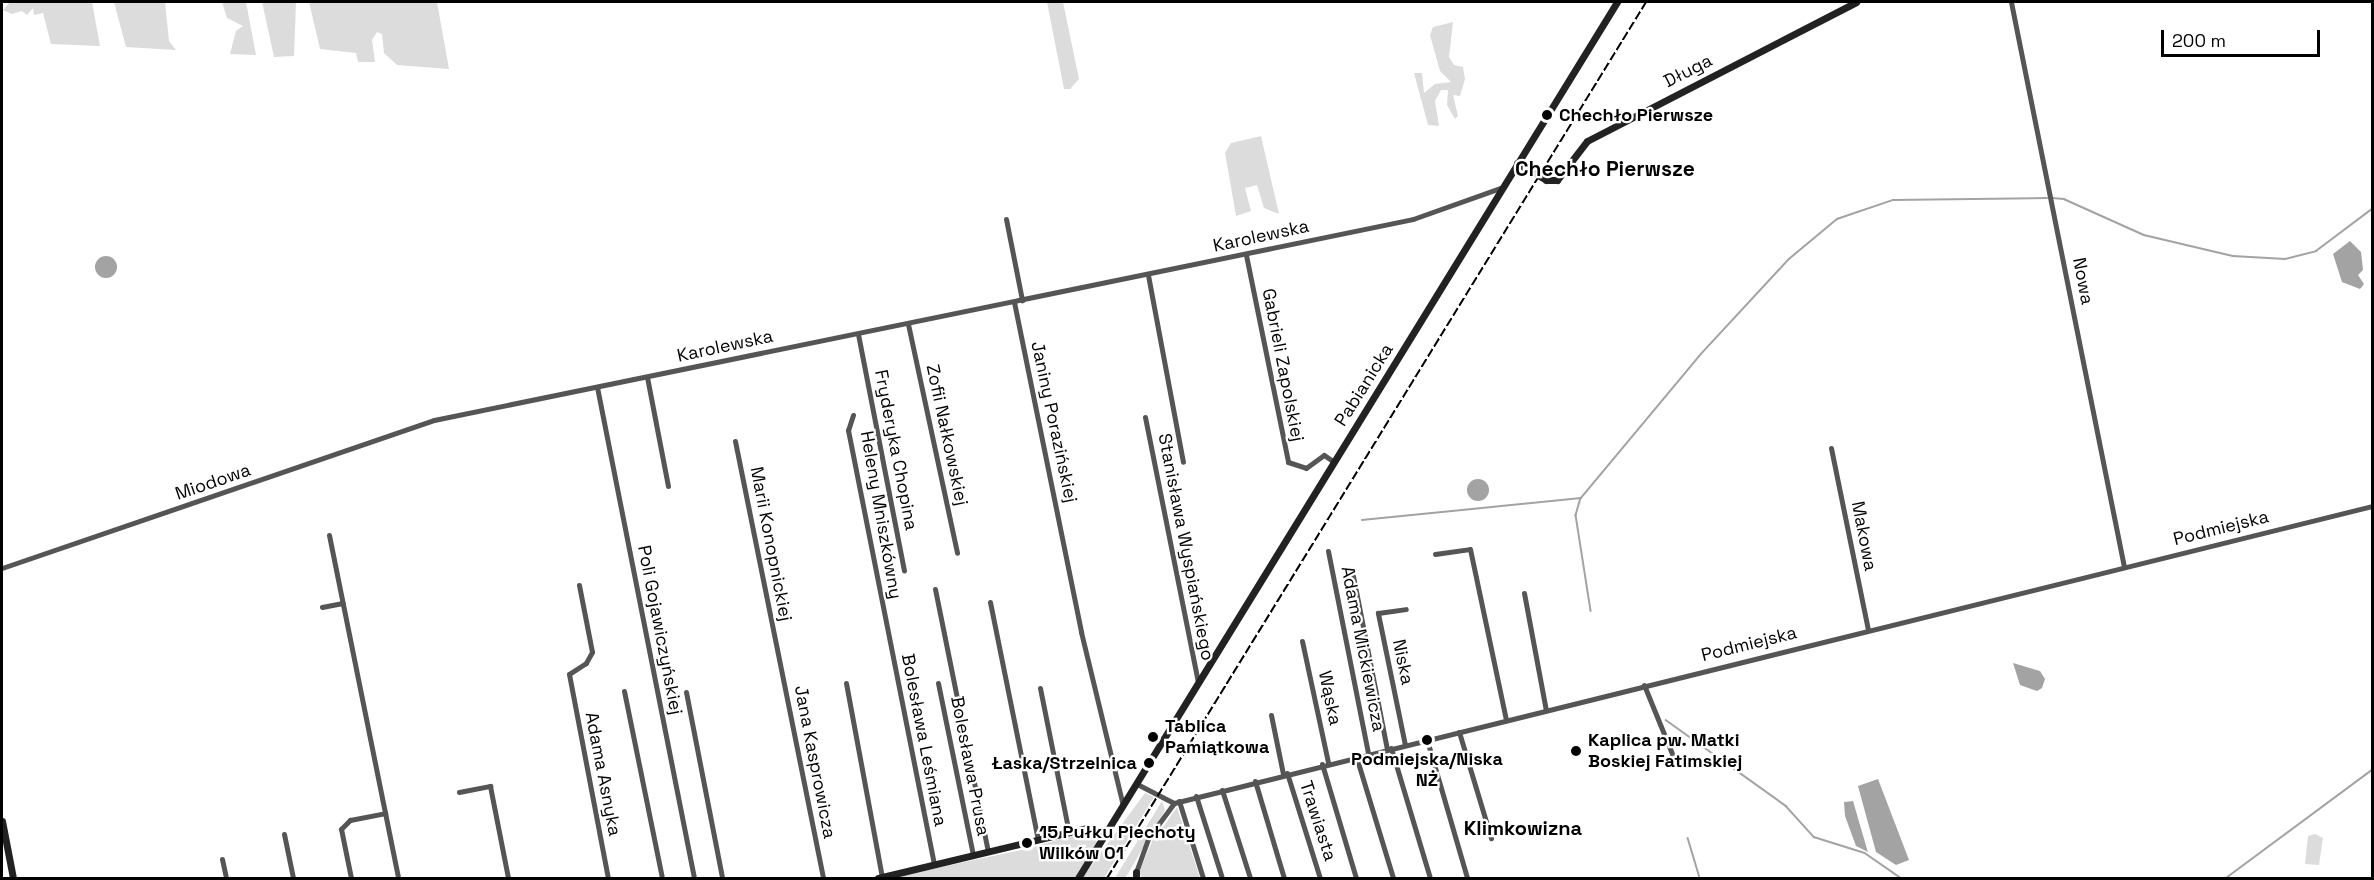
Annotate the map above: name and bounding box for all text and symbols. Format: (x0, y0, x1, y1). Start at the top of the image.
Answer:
scale bar (2164, 18, 2323, 56)
text: 200 m (2172, 29, 2226, 52)
street label: Długa (1660, 50, 1716, 92)
place label: Chechło Pierwsze (1559, 104, 1713, 126)
marker: Chechło Pierwsze (1540, 108, 1554, 122)
district label: Chechło Pierwsze (1515, 156, 1695, 182)
street label: Karolewska (1211, 215, 1311, 257)
street label: Nowa (2068, 256, 2098, 306)
street label: Gabrieli Zapolskiej (1258, 287, 1308, 443)
street label: Karolewska (675, 325, 775, 367)
street label: Janiny Porazińskiej (1026, 339, 1082, 505)
street label: Pabianicka (1330, 340, 1398, 430)
street label: Zofii Nałkowskiej (921, 362, 973, 508)
street label: Fryderyka Chopina (870, 368, 922, 532)
street label: Heleny Mniszkówny (856, 429, 906, 601)
street label: Stanisława Wyspiańskiego (1153, 432, 1219, 662)
street label: Miodowa (172, 459, 254, 505)
street label: Marii Konopnickiej (745, 465, 797, 623)
street label: Makowa (1847, 499, 1881, 573)
street label: Podmiejska (2171, 506, 2271, 550)
street label: Poli Gojawiczyńskiej (633, 543, 687, 717)
street label: Adama Mickiewicza (1336, 564, 1390, 734)
street label: Podmiejska (1699, 622, 1799, 666)
street label: Niska (1388, 637, 1418, 687)
street label: Bolesława Leśmiana (897, 652, 951, 828)
street label: Wąska (1314, 669, 1346, 727)
street label: Jana Kasprowicza (790, 684, 840, 840)
street label: Bolesława Prusa (946, 694, 994, 838)
street label: Adama Asnyka (580, 710, 626, 838)
place label: Tablica Pamiątkowa (1165, 716, 1269, 758)
marker: Tablica Pamiątkowa (1146, 730, 1160, 744)
place label: Kaplica pw. Matki Boskiej Fatimskiej (1588, 730, 1742, 772)
marker: Podmiejska/Niska NŻ (1420, 733, 1434, 747)
marker: Kaplica pw. Matki Boskiej Fatimskiej (1569, 744, 1583, 758)
place label: Podmiejska/Niska NŻ (1351, 749, 1503, 792)
place label: Łaska/Strzelnica (991, 752, 1137, 774)
marker: Łaska/Strzelnica (1142, 756, 1156, 770)
street label: Trawiasta (1295, 778, 1341, 864)
district label: Klimkowizna (1464, 816, 1582, 840)
place label: 15 Pułku Piechoty Wilków 01 (1039, 822, 1196, 864)
marker: 15 Pułku Piechoty Wilków 01 (1020, 836, 1034, 850)

